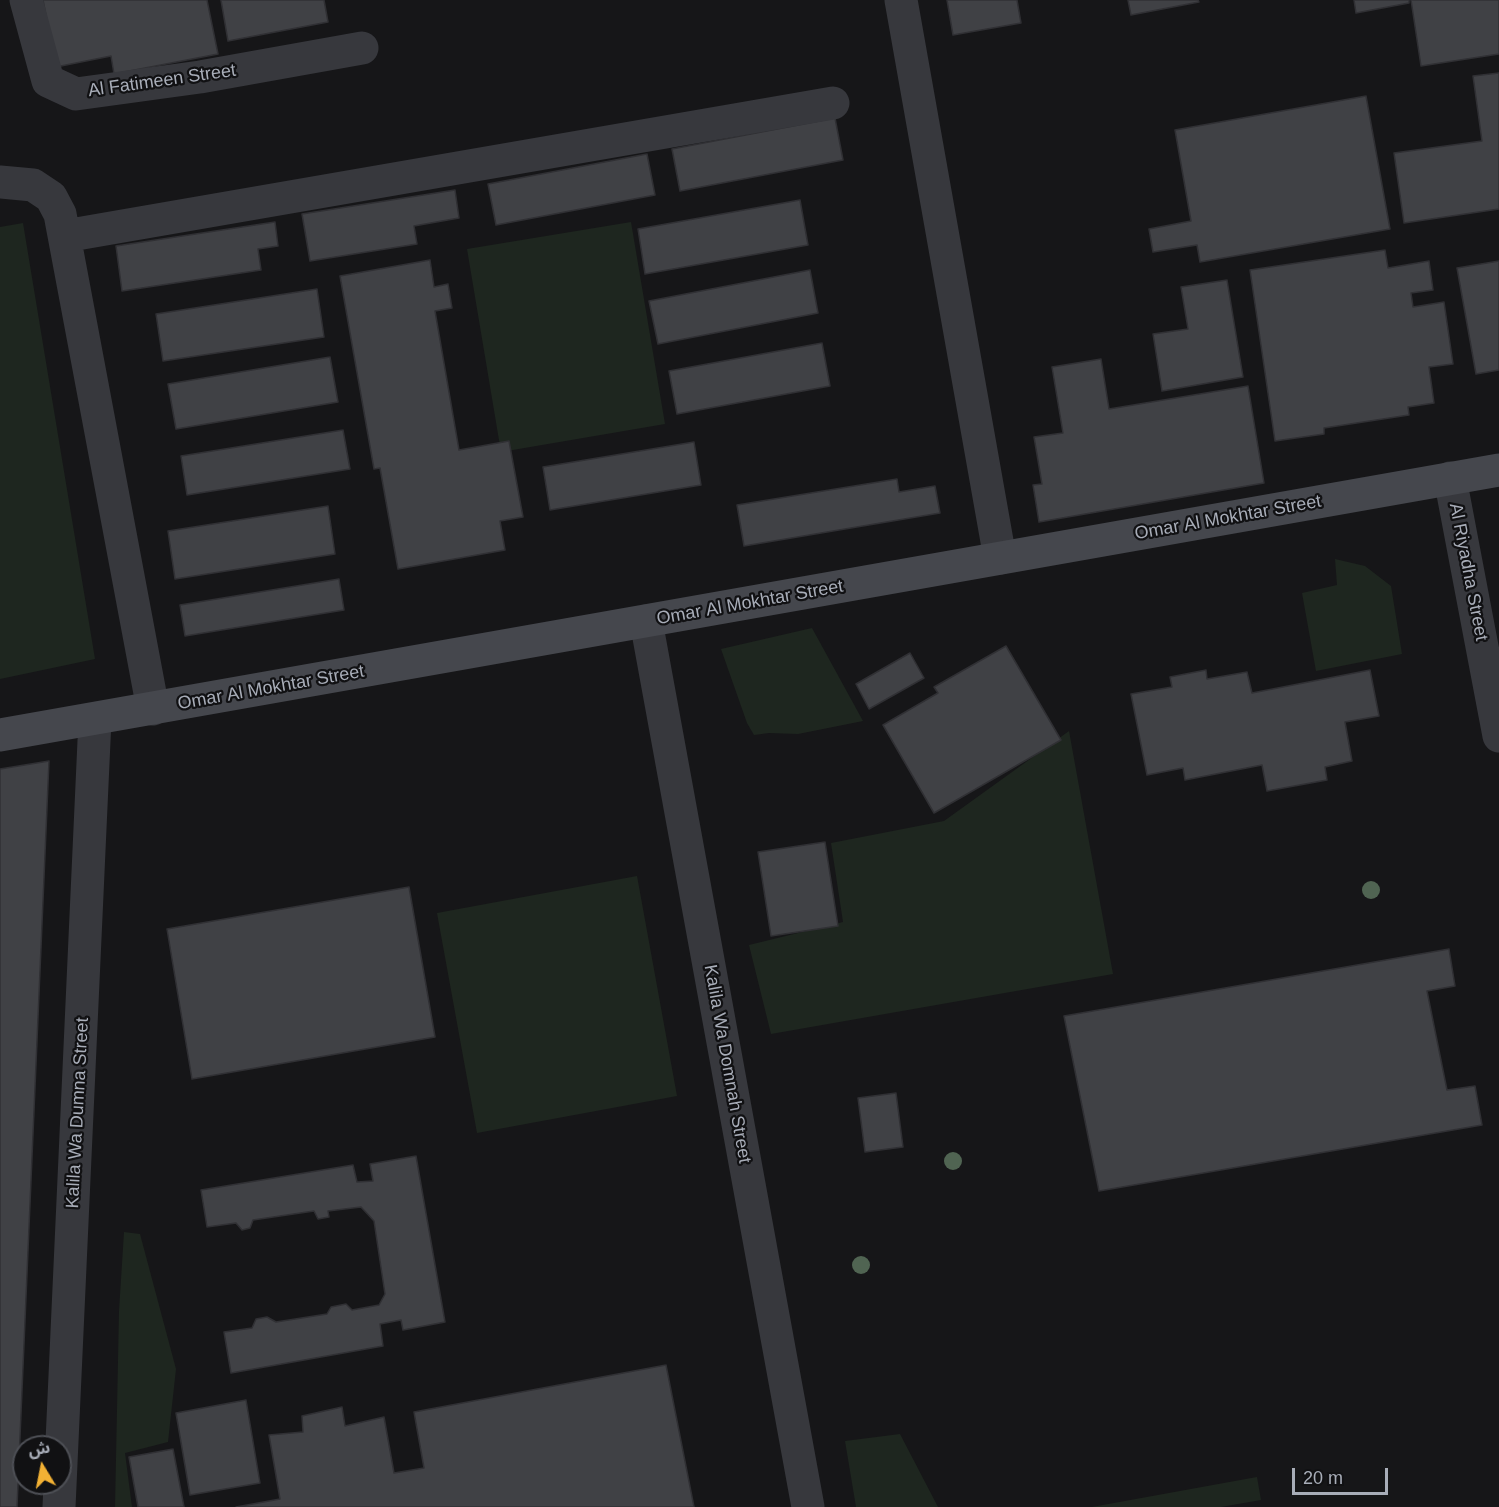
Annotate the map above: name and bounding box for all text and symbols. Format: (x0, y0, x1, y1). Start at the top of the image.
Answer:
street label: Al Fatimeen Street (87, 60, 237, 102)
street label: Omar Al Mokhtar Street (1133, 491, 1323, 545)
street label: Al Riyadha Street (1444, 501, 1492, 643)
street label: Omar Al Mokhtar Street (655, 576, 845, 630)
street label: Omar Al Mokhtar Street (176, 661, 366, 715)
street label: Kalila Wa Domnah Street (699, 963, 755, 1165)
street label: Kalila Wa Dumna Street (62, 1017, 94, 1209)
north arrow (12, 1435, 72, 1495)
text: ش (27, 1438, 51, 1459)
scale bar (1295, 1456, 1391, 1494)
text: 20 m (1303, 1468, 1343, 1488)

